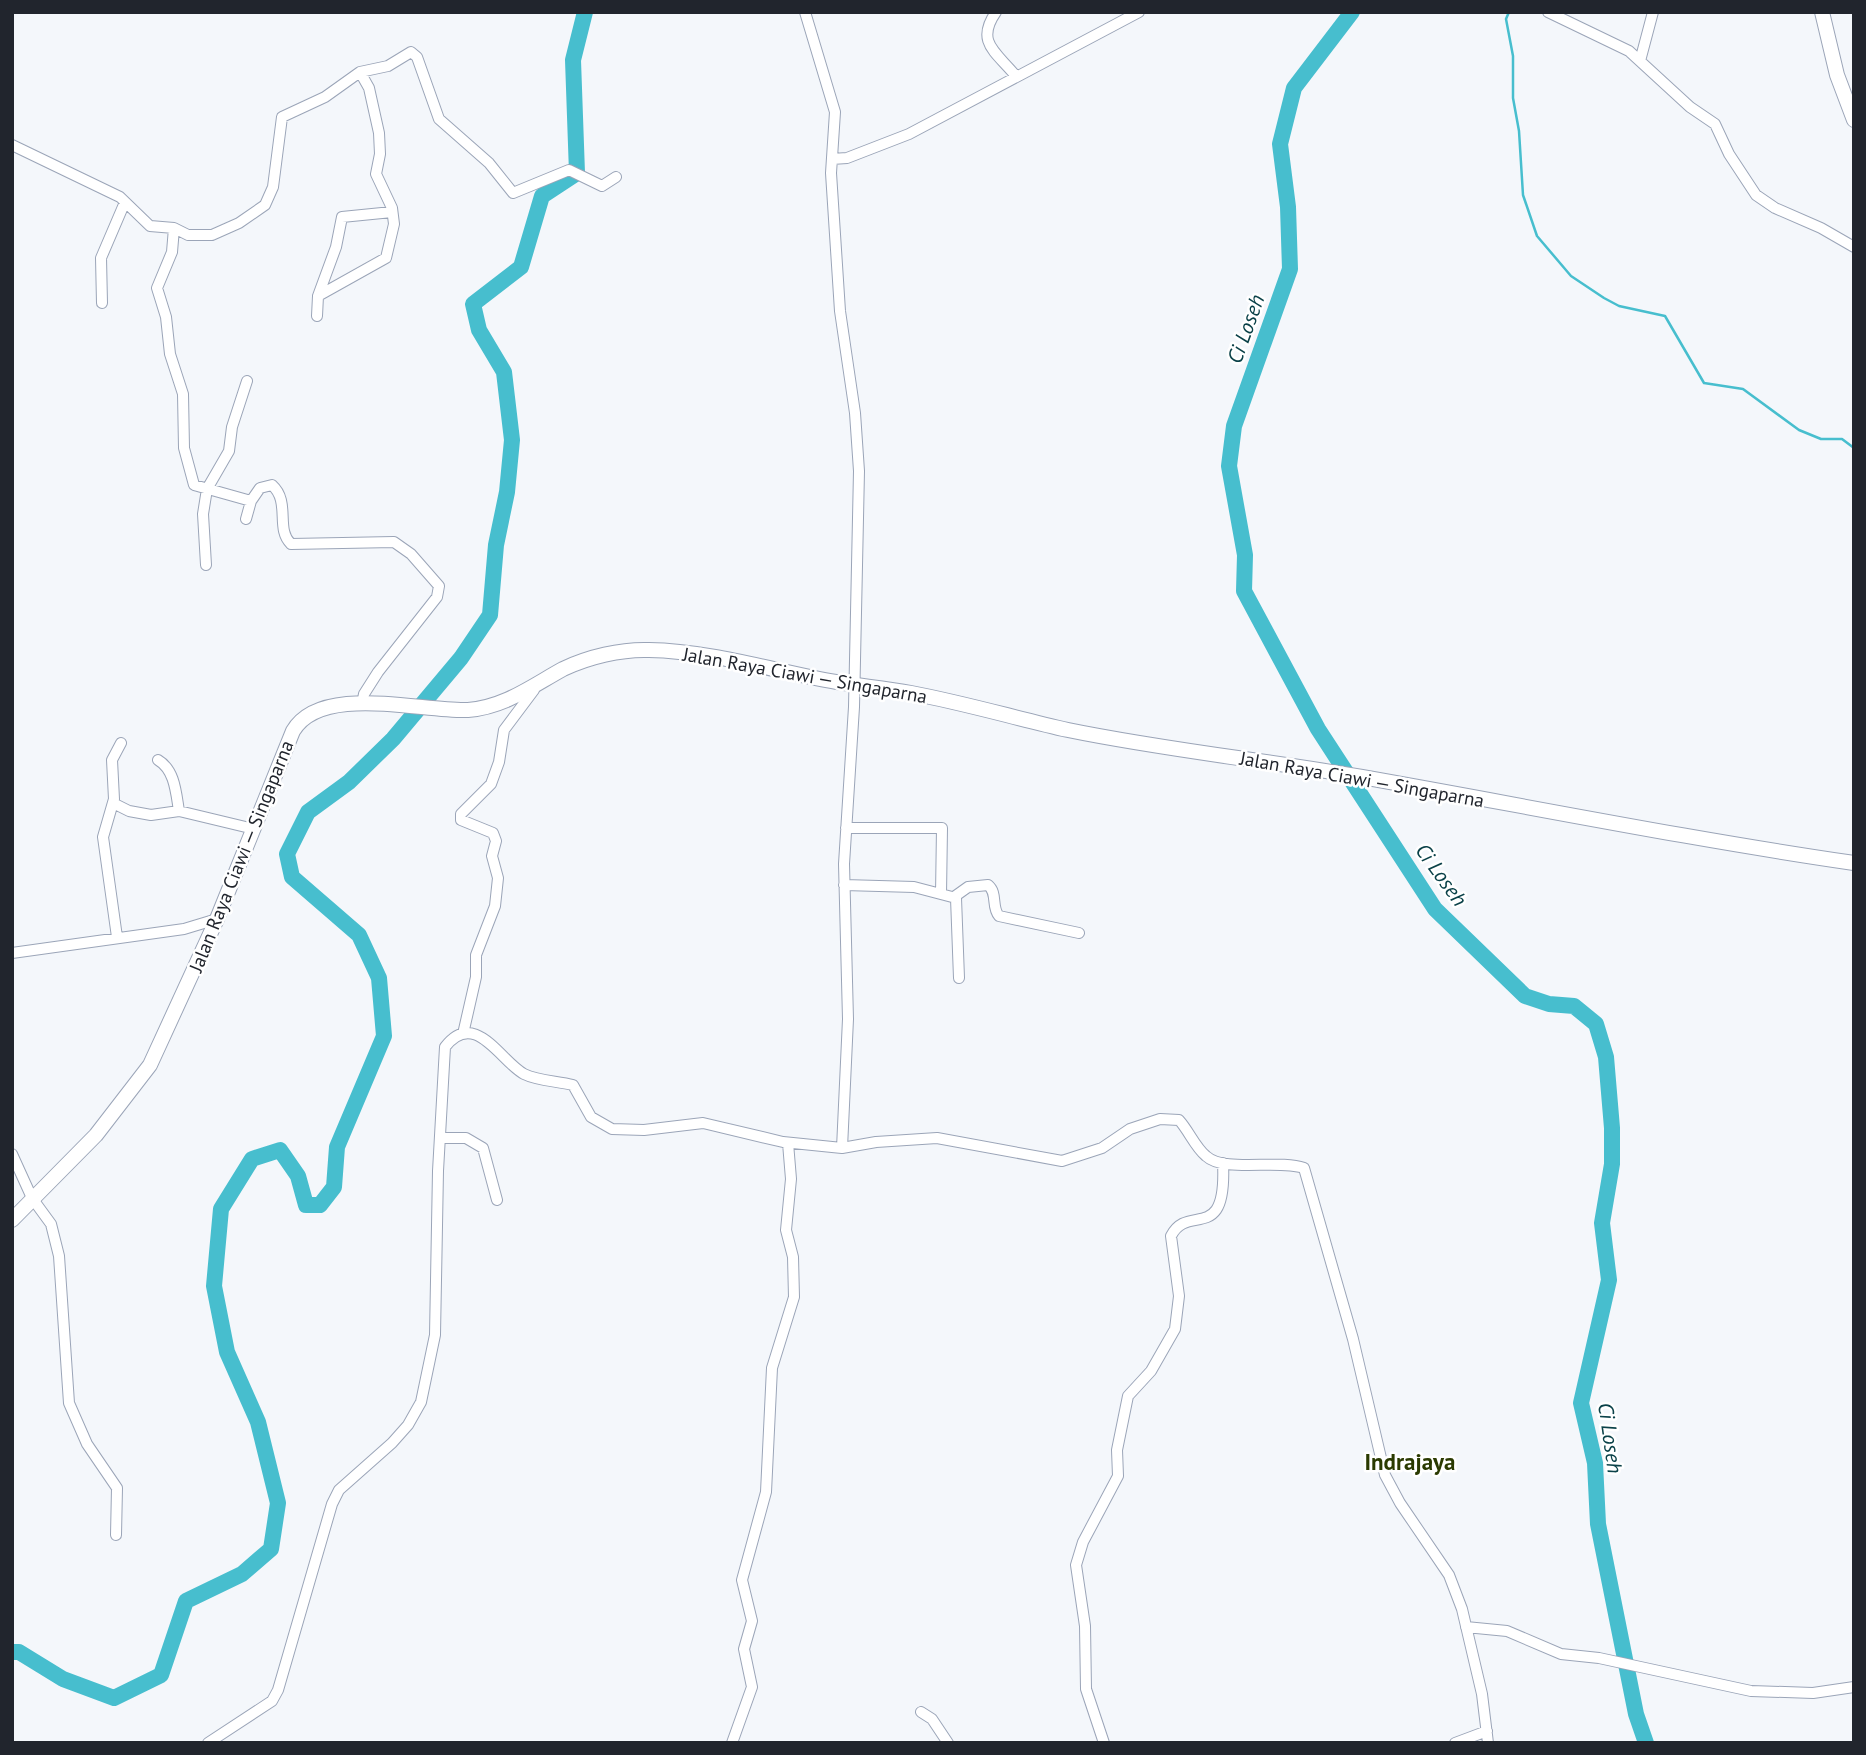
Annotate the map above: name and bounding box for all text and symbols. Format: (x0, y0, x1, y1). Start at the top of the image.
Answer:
water label: Ci Loseh (1221, 291, 1270, 367)
street label: Jalan Raya Ciawi — Singaparna (680, 642, 929, 708)
street label: Jalan Raya Ciawi — Singaparna (183, 737, 298, 976)
street label: Jalan Raya Ciawi — Singaparna (1237, 746, 1486, 812)
water label: Ci Loseh (1410, 838, 1473, 911)
water label: Ci Loseh (1592, 1401, 1629, 1475)
district label: Indrajaya (1365, 1447, 1455, 1476)

